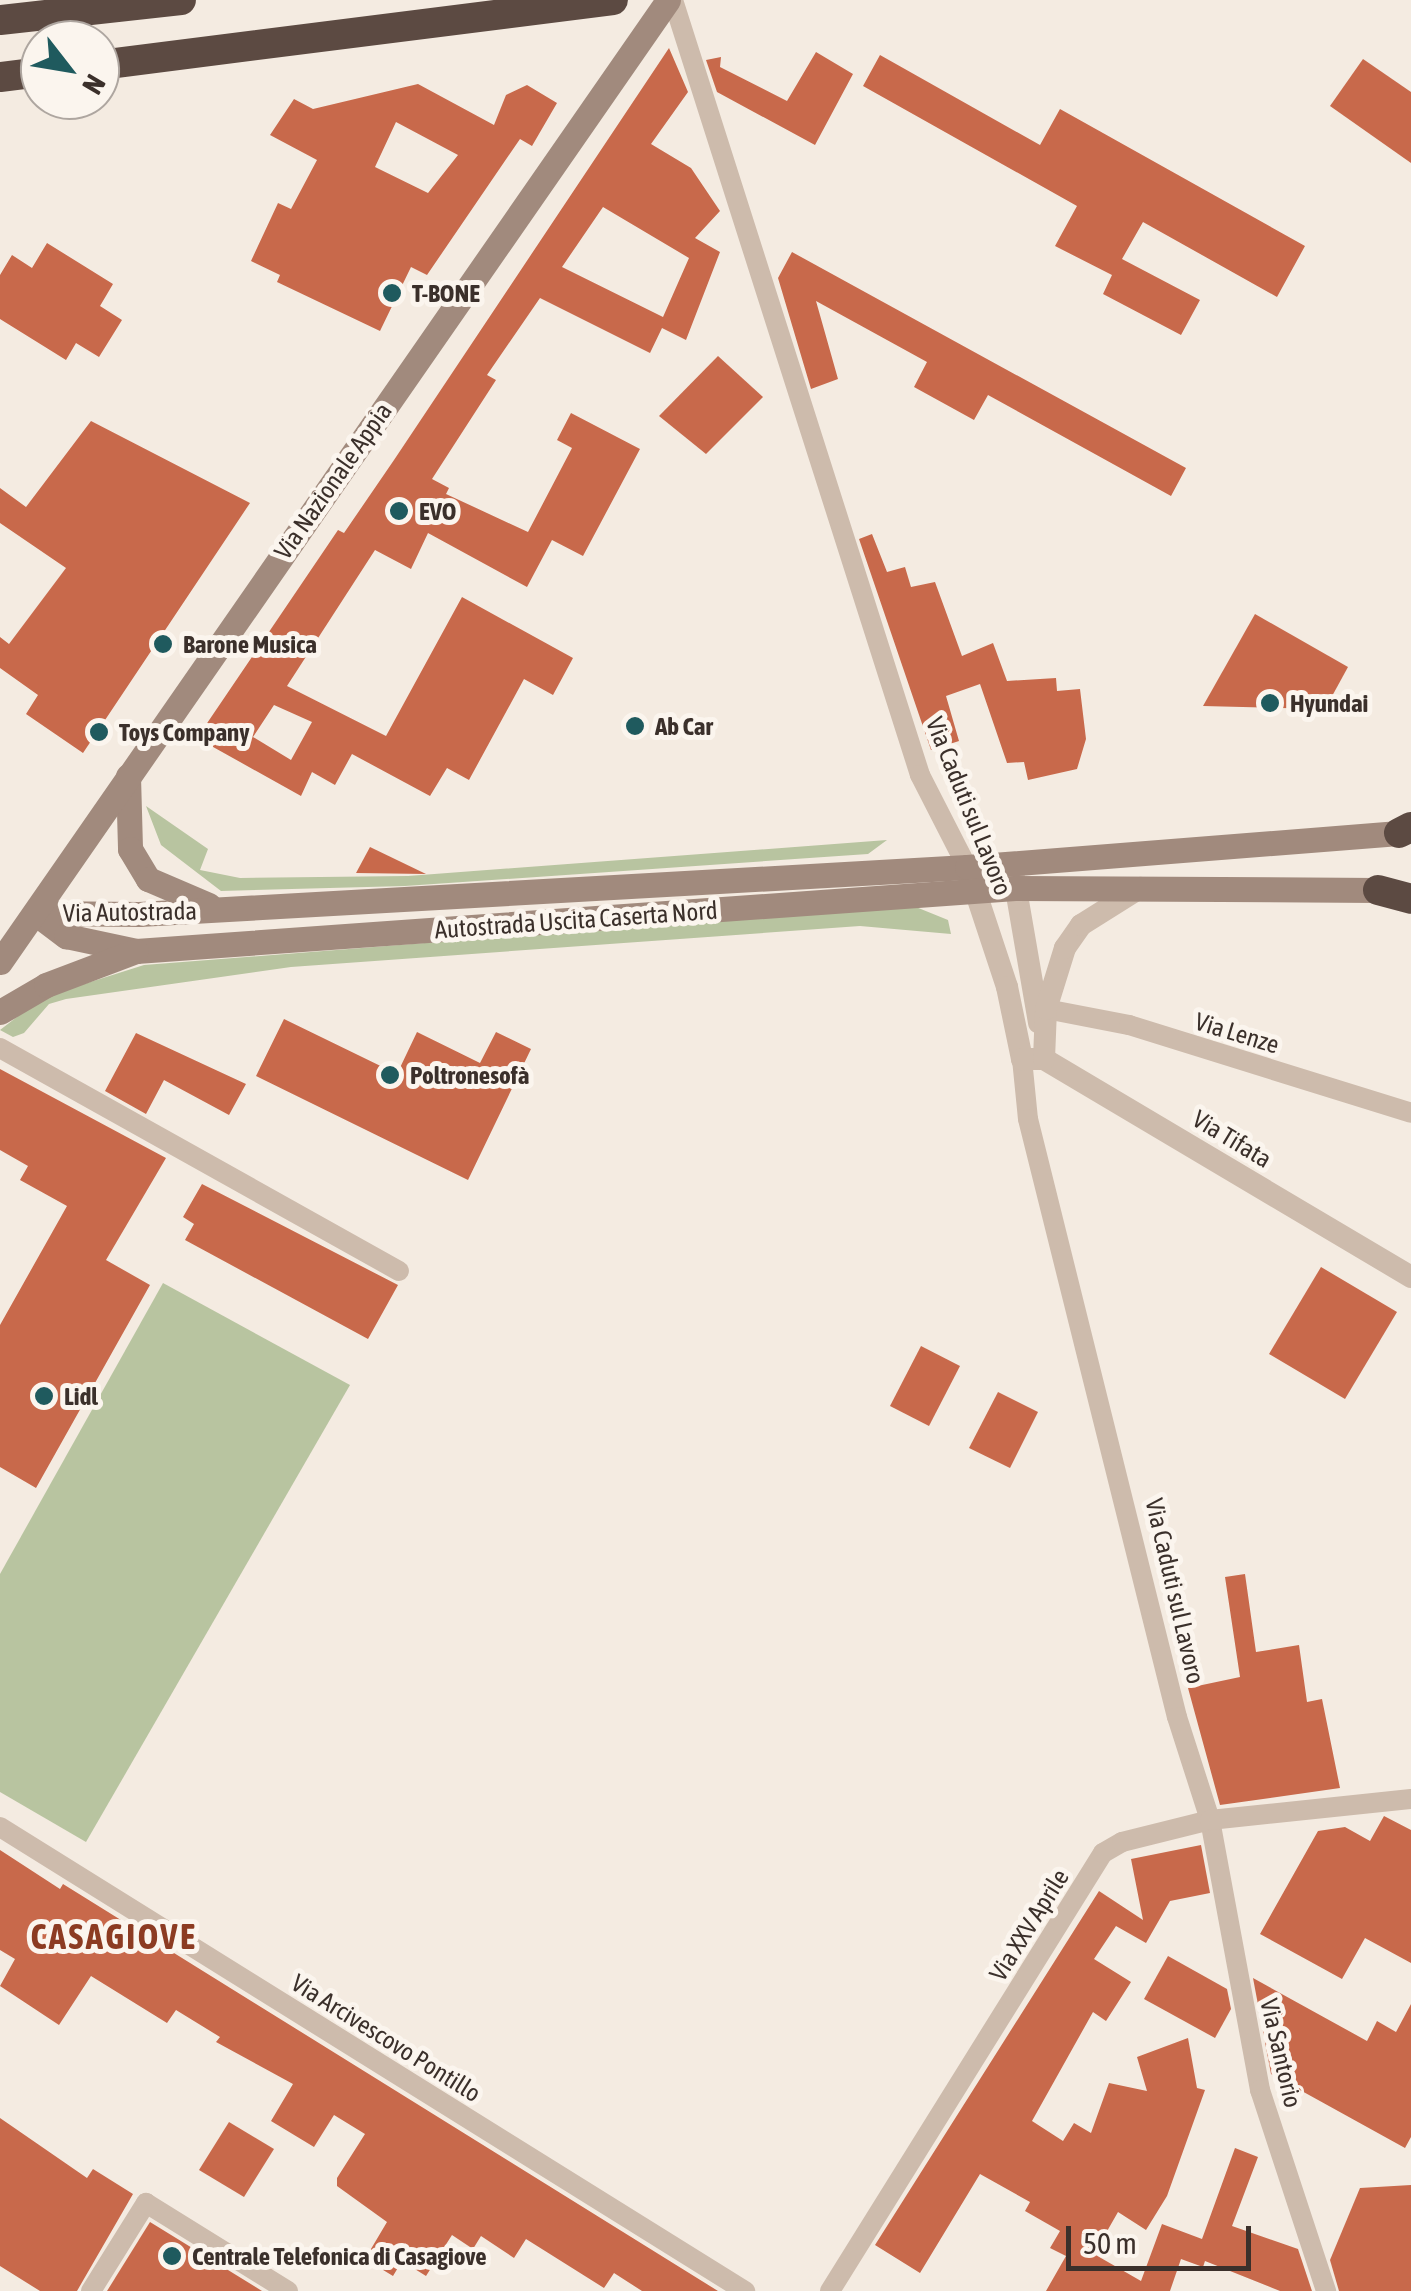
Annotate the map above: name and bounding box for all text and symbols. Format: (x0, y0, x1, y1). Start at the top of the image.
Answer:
north arrow (20, 20, 120, 120)
text: N (76, 69, 112, 100)
place label: T-BONE (412, 278, 480, 308)
marker: T-BONE (381, 282, 403, 304)
street label: Via Nazionale Appia (268, 397, 398, 565)
place label: EVO (419, 496, 456, 526)
marker: EVO (388, 500, 410, 522)
place label: Barone Musica (183, 629, 317, 659)
marker: Barone Musica (152, 633, 174, 655)
place label: Hyundai (1290, 688, 1368, 718)
marker: Hyundai (1259, 692, 1281, 714)
place label: Ab Car (655, 711, 713, 741)
street label: Via Caduti sul Lavoro (920, 713, 1018, 899)
marker: Ab Car (624, 715, 646, 737)
place label: Toys Company (119, 717, 249, 747)
marker: Toys Company (88, 721, 110, 743)
street label: Autostrada Uscita Caserta Nord (434, 895, 718, 945)
street label: Via Autostrada (63, 896, 197, 928)
street label: Via Lenze (1191, 1006, 1283, 1060)
place label: Poltronesofà (410, 1060, 529, 1090)
marker: Poltronesofà (379, 1064, 401, 1086)
street label: Via Tifata (1187, 1104, 1277, 1174)
place label: Lidl (64, 1381, 98, 1411)
marker: Lidl (33, 1385, 55, 1407)
street label: Via Caduti sul Lavoro (1139, 1495, 1211, 1687)
street label: Via XXV Aprile (983, 1864, 1075, 1986)
district label: CASAGIOVE (31, 1915, 197, 1957)
street label: Via Arcivescovo Pontillo (286, 1968, 486, 2108)
street label: Via Santorio (1254, 1996, 1308, 2110)
scale bar (1071, 2206, 1256, 2268)
text: 50 m (1083, 2226, 1137, 2260)
place label: Centrale Telefonica di Casagiove (192, 2241, 487, 2271)
marker: Centrale Telefonica di Casagiove (161, 2245, 183, 2267)

